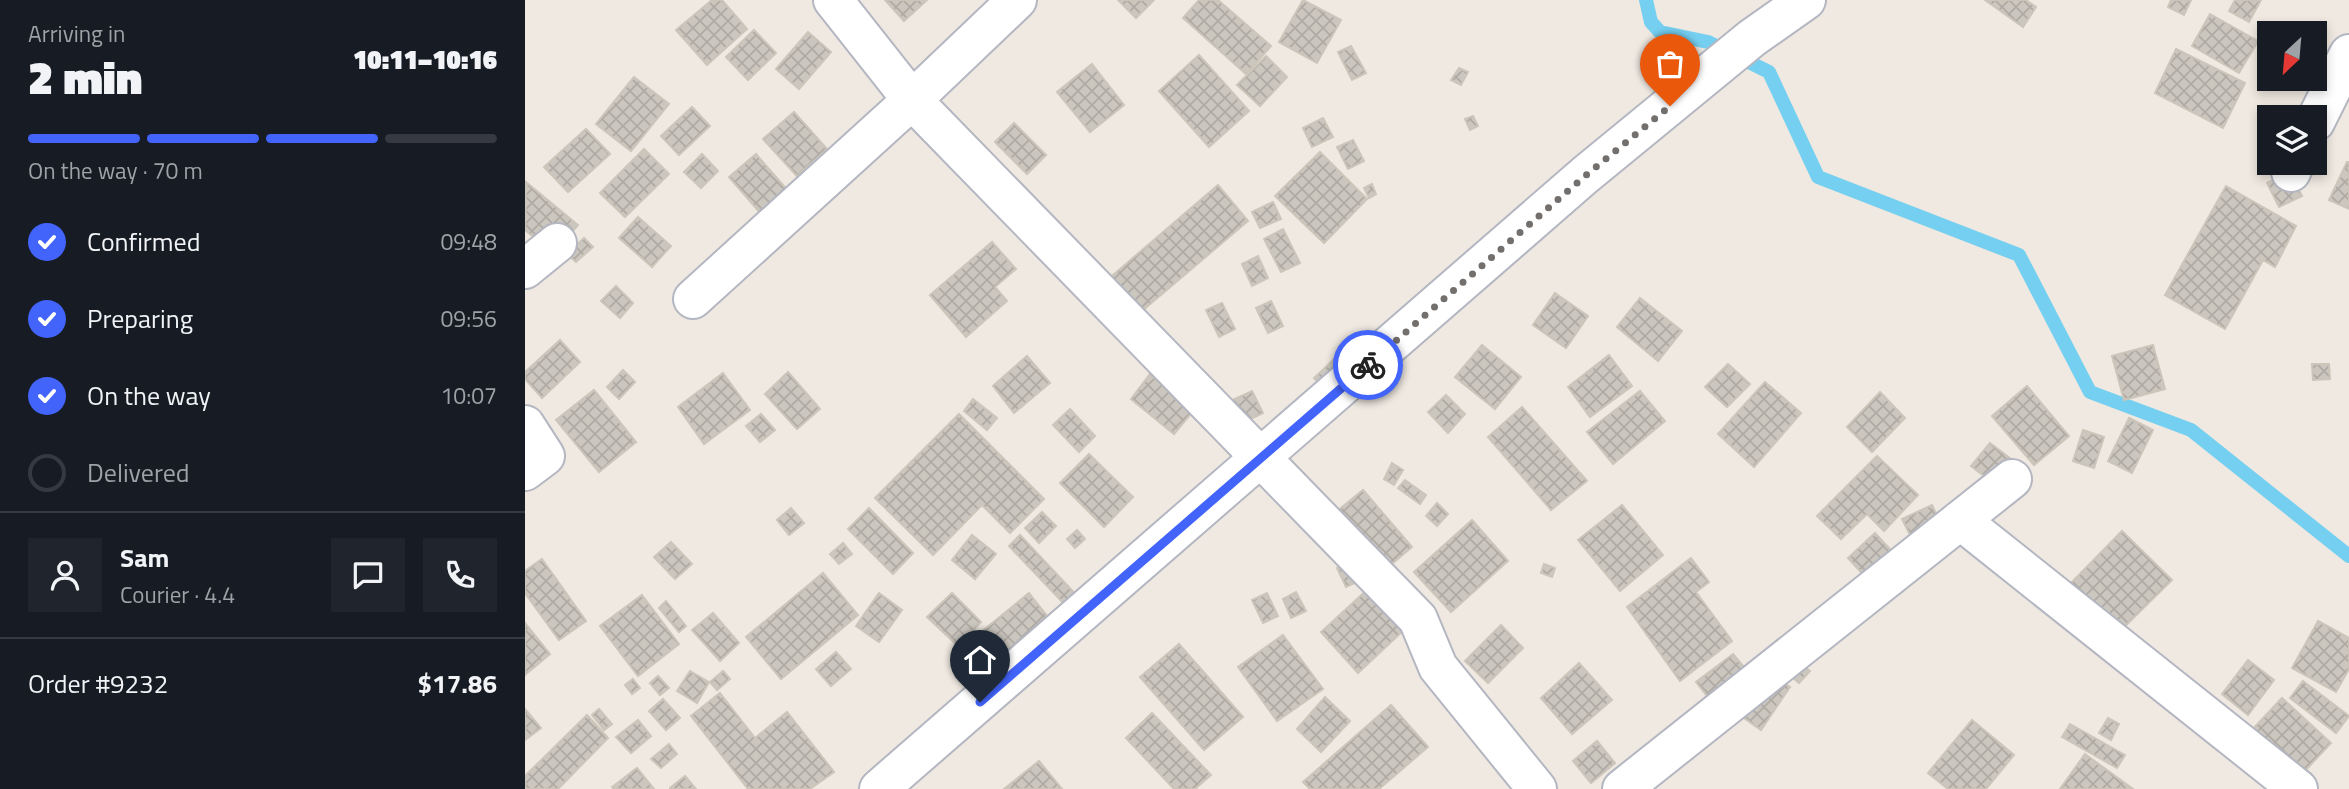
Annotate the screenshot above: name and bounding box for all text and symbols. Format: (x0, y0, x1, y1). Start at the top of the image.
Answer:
text: Arriving in (28, 16, 125, 51)
north arrow (2257, 21, 2327, 91)
map controls (2257, 21, 2327, 175)
pin (1640, 34, 1700, 106)
text: 10:11–10:16 (353, 40, 497, 79)
text: 2 min (28, 42, 142, 112)
icon: bag (1651, 45, 1689, 83)
button: layers (2257, 105, 2327, 175)
text: On the way · 70 m (28, 153, 203, 188)
text: Confirmed (87, 222, 201, 261)
icon: check (28, 223, 66, 261)
text: 09:48 (440, 224, 497, 259)
text: Preparing (87, 299, 193, 338)
icon: check (28, 300, 66, 338)
text: 09:56 (440, 301, 497, 336)
courier (1333, 330, 1403, 400)
icon: bike (1349, 346, 1387, 384)
text: On the way (87, 376, 211, 415)
icon: check (28, 377, 66, 415)
text: 10:07 (440, 378, 497, 413)
text: Delivered (87, 453, 190, 492)
button: person (28, 538, 102, 612)
text: Sam (120, 538, 169, 577)
button: chat (331, 538, 405, 612)
button: phone (423, 538, 497, 612)
text: Courier · 4.4 (120, 577, 235, 612)
pin (950, 630, 1010, 702)
icon: home (961, 641, 999, 679)
text: Order #9232 (28, 664, 168, 703)
text: $17.86 (418, 664, 497, 703)

